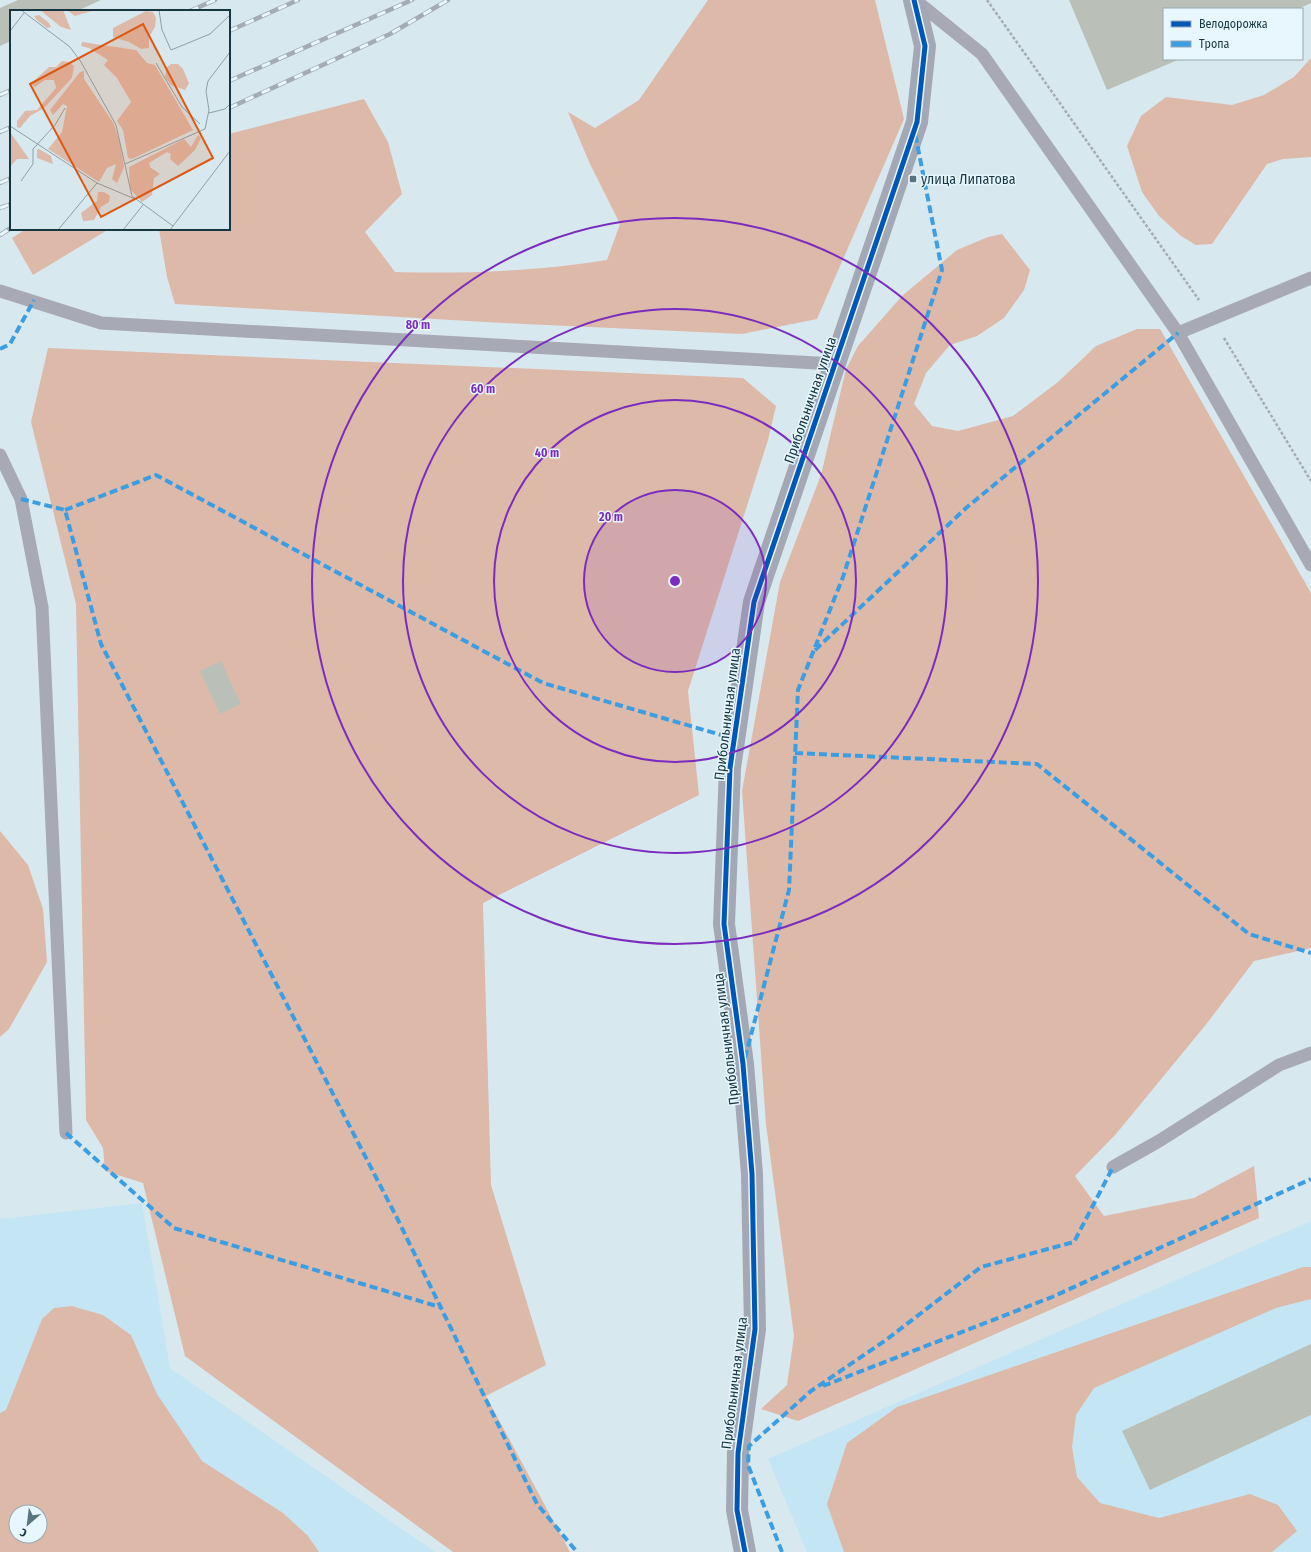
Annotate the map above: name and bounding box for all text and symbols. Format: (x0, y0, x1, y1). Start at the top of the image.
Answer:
legend (1163, 8, 1303, 60)
inset map (10, 10, 230, 230)
text: Велодорожка (1199, 17, 1268, 31)
text: Тропа (1199, 37, 1230, 51)
place label: улица Липатова (921, 171, 1016, 188)
marker: улица Липатова (908, 174, 918, 184)
text: 80 m (406, 318, 430, 332)
street label: Прибольничная улица (781, 334, 840, 466)
text: 60 m (471, 382, 495, 396)
text: 40 m (535, 446, 559, 460)
text: 20 m (598, 510, 623, 524)
centre of rings (668, 574, 682, 588)
street label: Прибольничная улица (711, 647, 744, 781)
street label: Прибольничная улица (710, 972, 743, 1106)
street label: Прибольничная улица (718, 1316, 751, 1450)
north arrow (8, 1504, 48, 1544)
text: С (18, 1525, 29, 1539)

